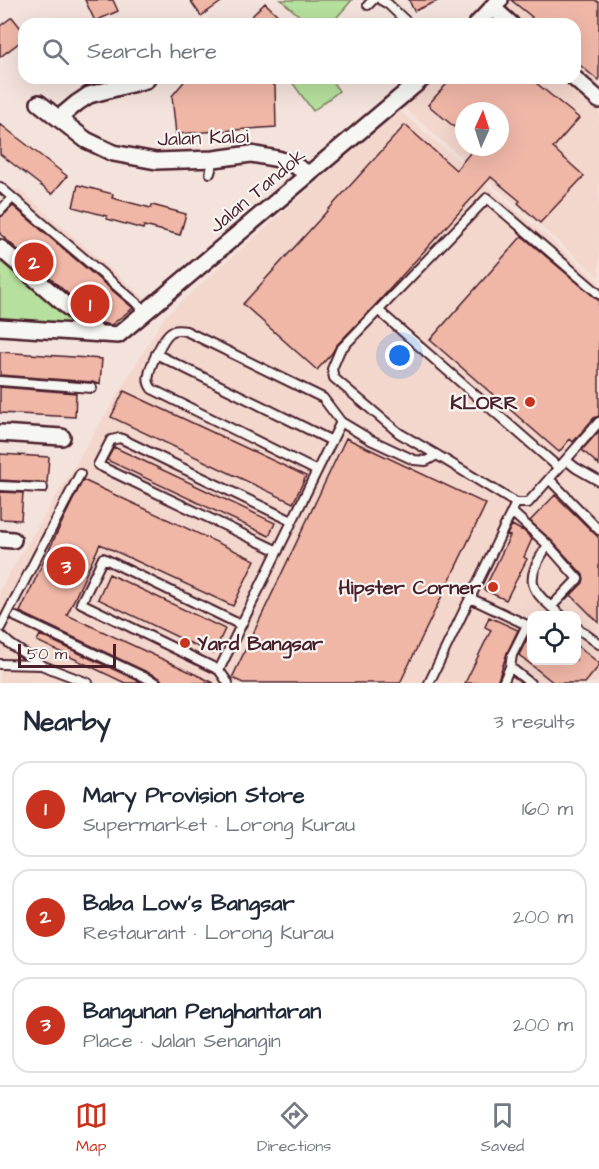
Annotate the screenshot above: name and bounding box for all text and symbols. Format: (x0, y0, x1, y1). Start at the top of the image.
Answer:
search box (18, 18, 581, 84)
icon: search (39, 35, 72, 68)
text: Search here (87, 36, 217, 67)
north arrow (455, 102, 509, 156)
street label: Jalan Kaloi (157, 122, 249, 154)
street label: Jalan Tandok (203, 142, 312, 240)
pin: 2 (15, 240, 54, 284)
pin: 1 (70, 282, 110, 326)
your location (385, 341, 414, 370)
place label: KLORR (450, 389, 518, 417)
marker: KLORR (523, 395, 537, 409)
pin: 3 (46, 544, 86, 588)
place label: Hipster Corner (338, 574, 482, 602)
marker: Hipster Corner (486, 580, 500, 594)
map controls (527, 611, 581, 665)
button: locate (527, 611, 581, 665)
place label: Yard Bangsar (197, 630, 324, 659)
marker: Yard Bangsar (178, 636, 192, 650)
scale bar (18, 641, 116, 668)
text: 50 m (27, 643, 67, 665)
text: Nearby (24, 704, 111, 740)
text: 3 results (493, 708, 575, 736)
text: Mary Provision Store (83, 780, 305, 811)
text: 1 (44, 795, 47, 823)
text: 160 m (522, 795, 573, 823)
text: Supermarket · Lorong Kurau (83, 811, 355, 839)
text: Baba Low's Bangsar (83, 888, 295, 919)
text: 2 (40, 903, 51, 931)
text: 200 m (513, 903, 573, 931)
text: Restaurant · Lorong Kurau (83, 919, 334, 947)
text: Bangunan Penghantaran (83, 996, 321, 1027)
text: 3 (40, 1011, 51, 1039)
text: 200 m (513, 1011, 573, 1039)
text: Place · Jalan Senangin (83, 1027, 281, 1055)
tab: Map (75, 1099, 108, 1157)
tab: Directions (257, 1099, 331, 1157)
tab: Saved (481, 1099, 524, 1157)

